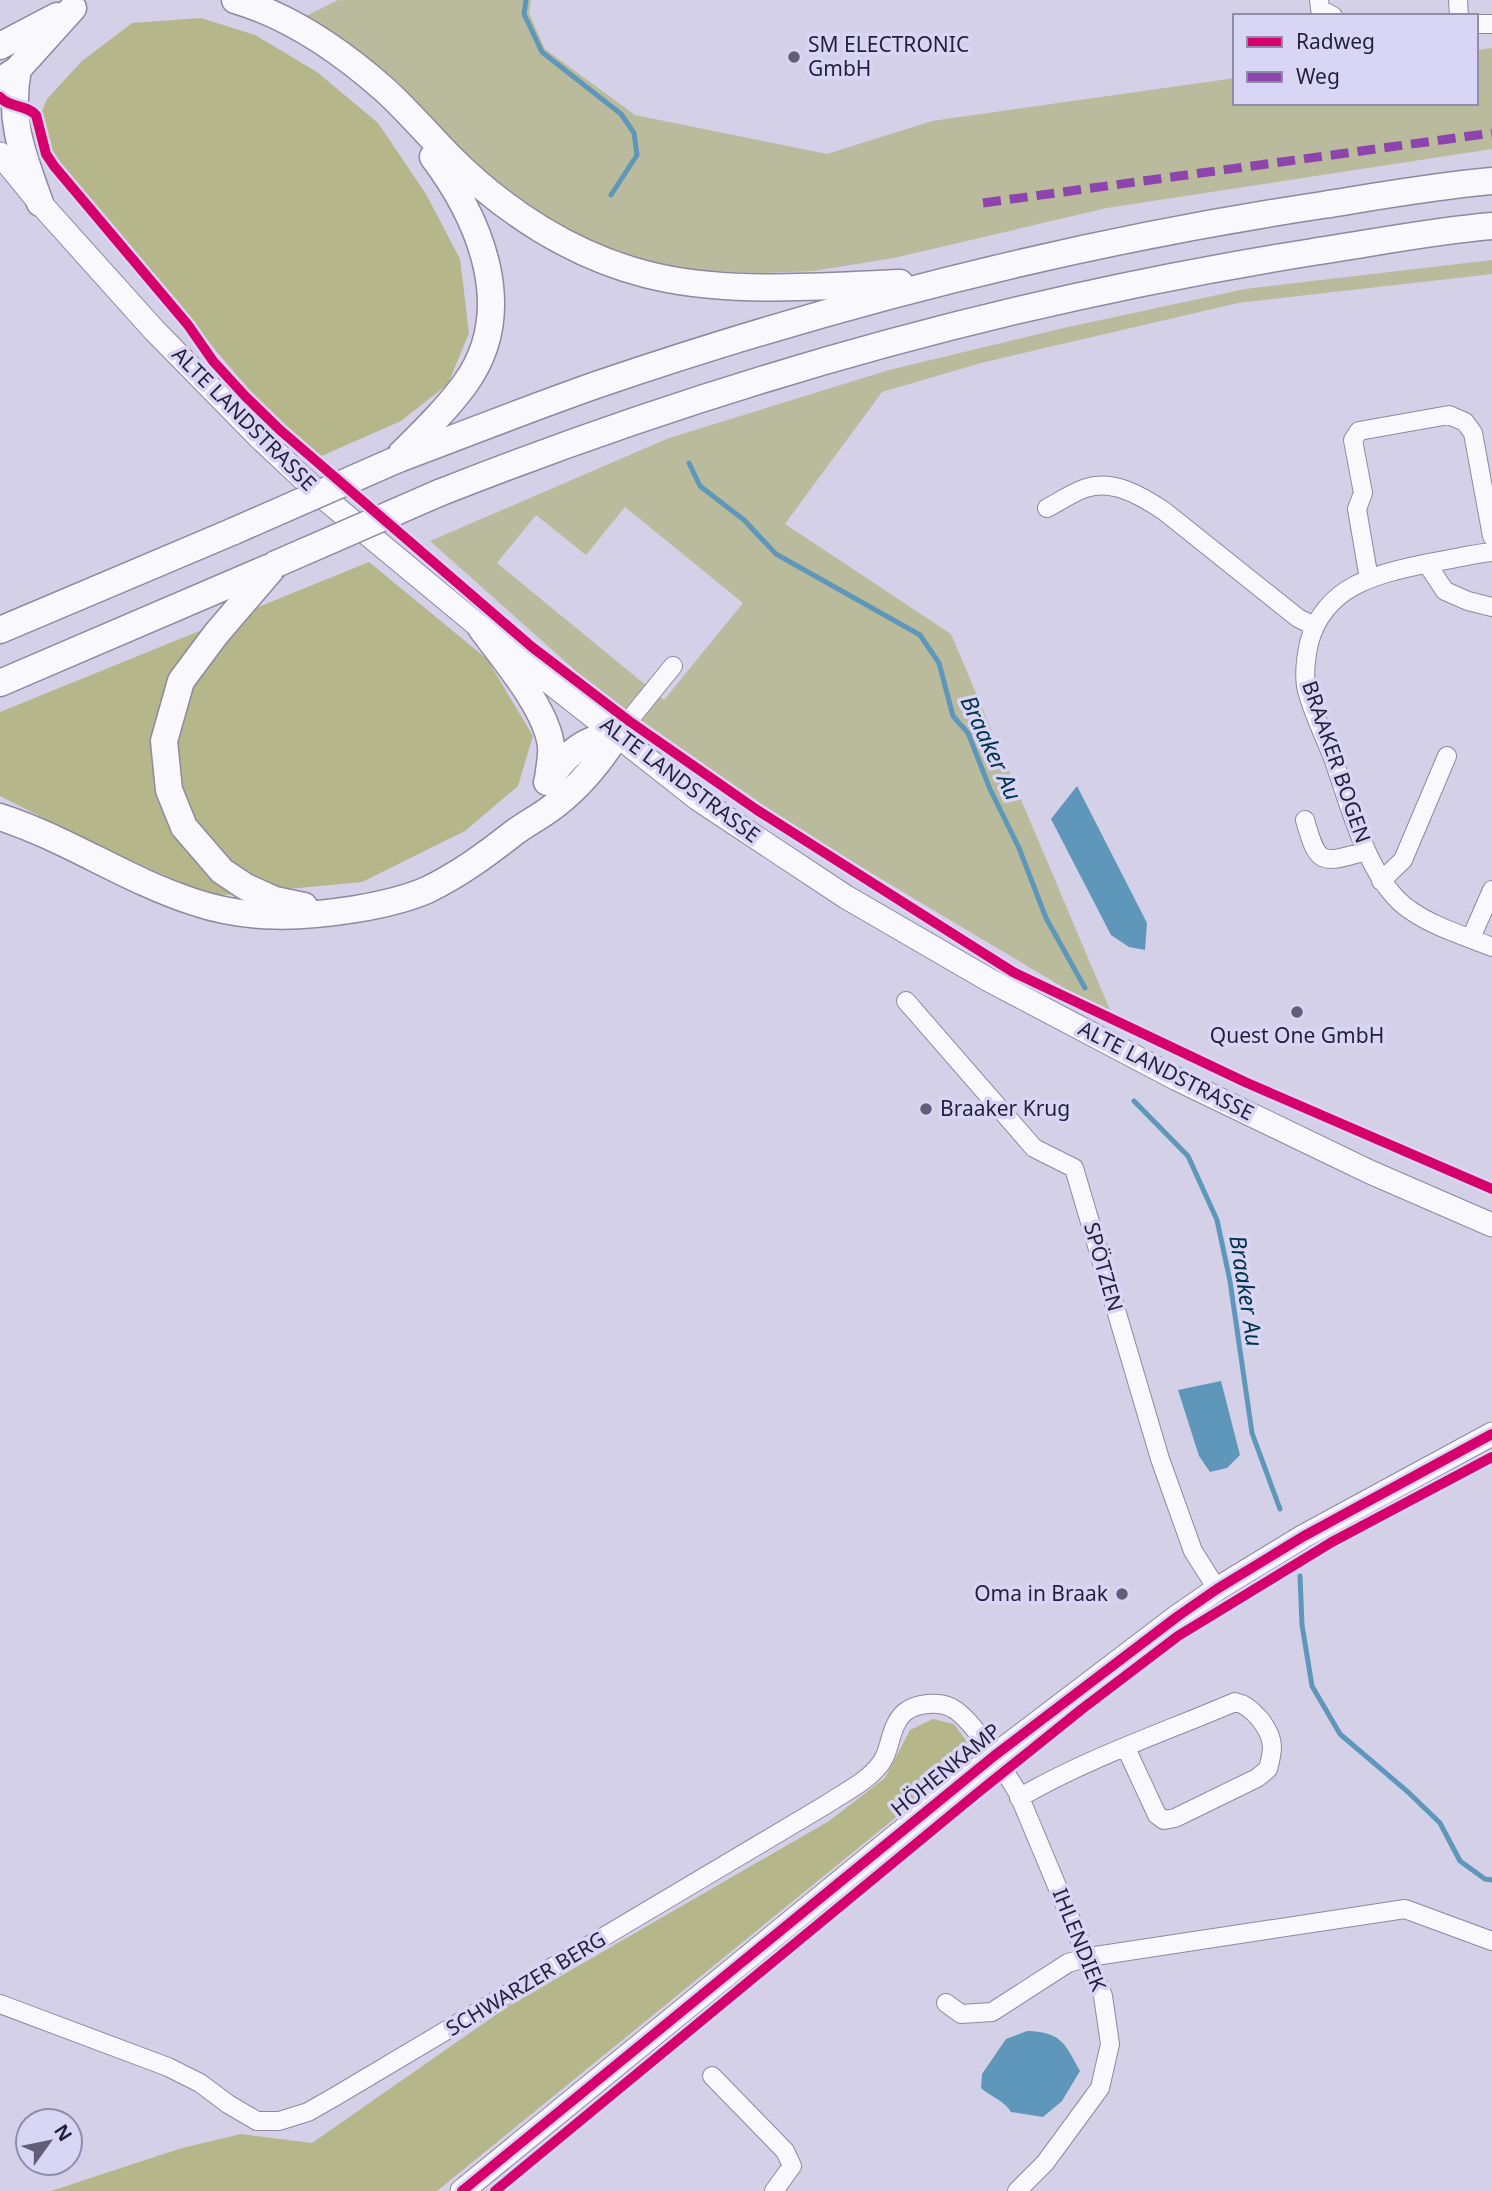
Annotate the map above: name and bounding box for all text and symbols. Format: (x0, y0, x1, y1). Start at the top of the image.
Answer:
legend (1233, 14, 1478, 105)
text: Radweg (1296, 27, 1375, 55)
place label: SM ELECTRONIC GmbH (808, 30, 969, 82)
marker: SM ELECTRONIC GmbH (786, 49, 802, 65)
text: Weg (1296, 62, 1340, 90)
street label: ALTE LANDSTRASSE (167, 340, 323, 496)
street label: BRAAKER BOGEN (1296, 677, 1378, 846)
water label: Braaker Au (954, 690, 1030, 805)
street label: ALTE LANDSTRASSE (595, 710, 766, 848)
marker: Quest One GmbH (1289, 1004, 1305, 1020)
street label: ALTE LANDSTRASSE (1074, 1014, 1259, 1126)
place label: Quest One GmbH (1210, 1021, 1384, 1049)
place label: Braaker Krug (940, 1094, 1070, 1122)
marker: Braaker Krug (918, 1101, 934, 1117)
street label: SPÖTZEN (1078, 1219, 1130, 1314)
water label: Braaker Au (1222, 1233, 1272, 1349)
place label: Oma in Braak (974, 1579, 1109, 1607)
marker: Oma in Braak (1114, 1586, 1130, 1602)
street label: HÖHENKAMP (885, 1716, 1006, 1822)
street label: IHLENDIEK (1047, 1884, 1113, 1995)
street label: SCHWARZER BERG (441, 1924, 610, 2042)
north arrow (14, 2107, 84, 2177)
text: N (48, 2119, 78, 2146)

